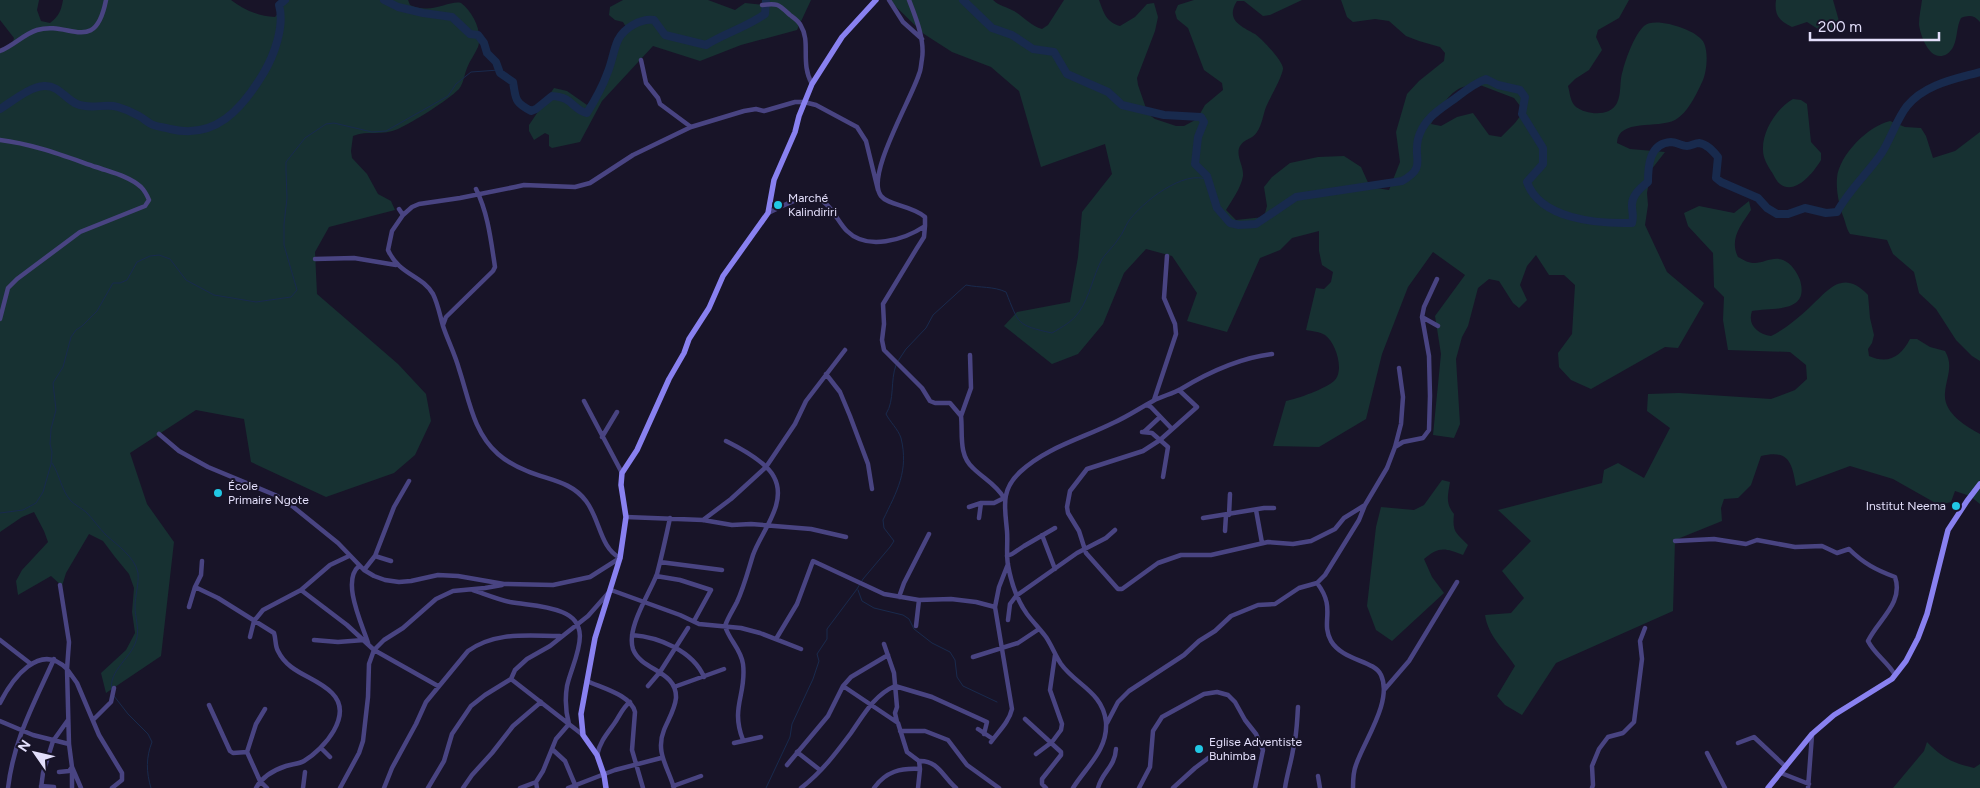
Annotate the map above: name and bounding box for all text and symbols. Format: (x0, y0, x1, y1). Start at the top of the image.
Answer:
scale bar (1810, 10, 1939, 42)
text: 200 m (1818, 18, 1862, 36)
place label: Marché Kalindiriri (788, 191, 837, 219)
marker: Marché Kalindiriri (772, 199, 784, 211)
place label: École Primaire Ngote (228, 479, 309, 507)
marker: École Primaire Ngote (212, 487, 224, 499)
place label: Institut Neema (1866, 499, 1946, 513)
marker: Institut Neema (1950, 500, 1962, 512)
north arrow (10, 728, 60, 778)
place label: Eglise Adventiste Buhimba (1209, 735, 1303, 763)
text: N (15, 737, 35, 755)
marker: Eglise Adventiste Buhimba (1193, 743, 1205, 755)

